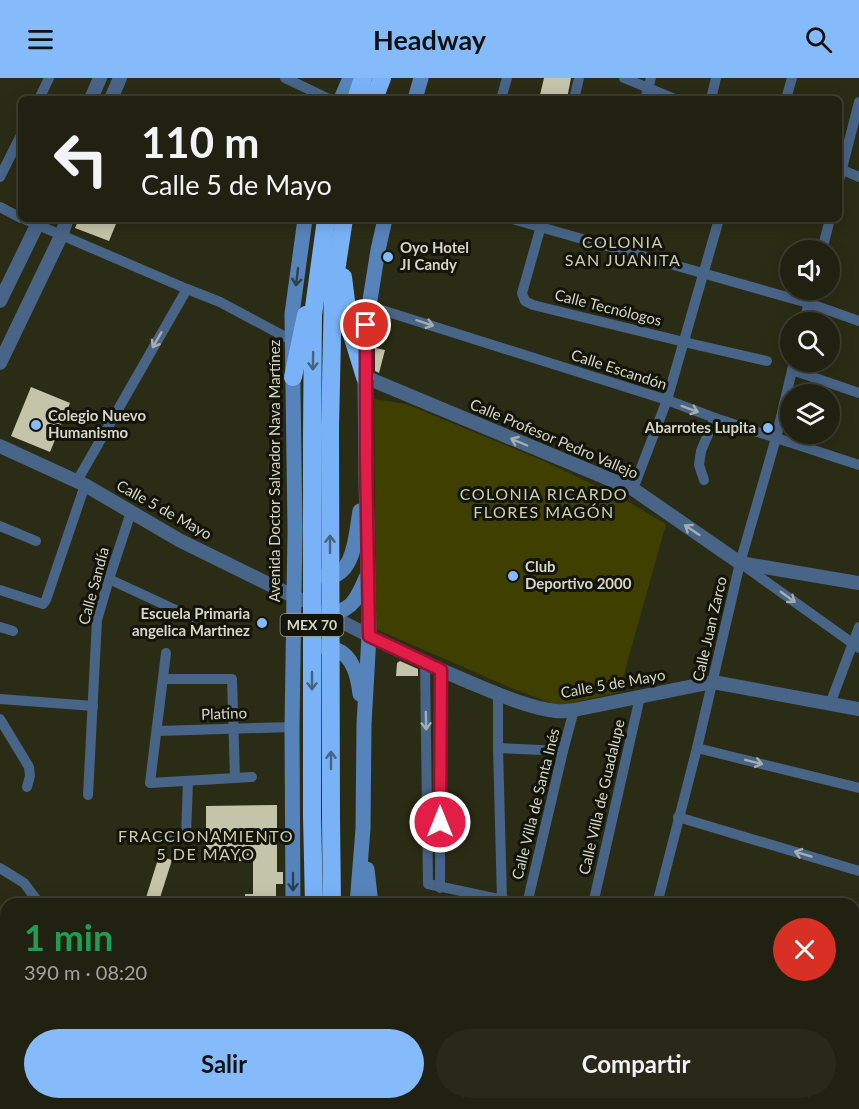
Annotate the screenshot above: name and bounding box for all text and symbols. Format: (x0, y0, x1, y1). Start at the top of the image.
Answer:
icon: menu (24, 23, 57, 56)
text: Headway (373, 23, 486, 56)
icon: search (802, 23, 835, 56)
text: 110 m (141, 117, 259, 167)
icon: left (42, 120, 120, 198)
text: Calle 5 de Mayo (141, 168, 332, 201)
district label: COLONIA SAN JUANITA (565, 232, 681, 269)
place label: Oyo Hotel JI Candy (400, 238, 469, 273)
map controls (780, 240, 840, 444)
button: sound (780, 240, 840, 300)
marker: Oyo Hotel JI Candy (381, 250, 395, 264)
one-way arrow (292, 267, 303, 286)
street label: Calle Tecnólogos (553, 285, 664, 329)
pin (340, 299, 391, 350)
icon: arrive (349, 308, 382, 341)
button: search (780, 312, 840, 372)
one-way arrow (415, 318, 434, 329)
one-way arrow (151, 331, 163, 348)
street label: Avenida Doctor Salvador Nava Martínez (265, 339, 283, 602)
street label: Calle Escandón (569, 345, 669, 393)
one-way arrow (307, 350, 319, 370)
button: layers (780, 384, 840, 444)
street label: Calle Profesor Pedro Vallejo (468, 394, 641, 482)
one-way arrow (680, 404, 699, 415)
place label: Colegio Nuevo Humanismo (48, 406, 146, 441)
marker: Colegio Nuevo Humanismo (29, 418, 43, 432)
place label: Abarrotes Lupita (644, 418, 756, 436)
marker: Abarrotes Lupita (761, 421, 775, 435)
one-way arrow (511, 436, 529, 447)
street label: Calle 5 de Mayo (114, 476, 215, 543)
district label: COLONIA RICARDO FLORES MAGÓN (460, 484, 628, 521)
one-way arrow (685, 524, 701, 536)
one-way arrow (324, 535, 336, 555)
street label: Calle Sandía (74, 545, 112, 627)
place label: Club Deportivo 2000 (525, 557, 632, 592)
marker: Club Deportivo 2000 (506, 569, 520, 583)
street label: Calle Juan Zarco (688, 575, 730, 683)
one-way arrow (780, 591, 796, 603)
place label: Escuela Primaria angelica Martinez (132, 604, 250, 639)
road number: MEX 70 (280, 614, 344, 636)
marker: Escuela Primaria angelica Martinez (255, 616, 269, 630)
street label: Calle 5 de Mayo (559, 665, 667, 701)
one-way arrow (306, 671, 318, 691)
street label: Platino (201, 703, 247, 723)
one-way arrow (420, 711, 432, 731)
street label: Calle Villa de Guadalupe (574, 717, 628, 876)
street label: Calle Villa de Santa Inés (508, 726, 563, 881)
one-way arrow (325, 751, 337, 771)
one-way arrow (744, 756, 763, 768)
position arrow (408, 790, 472, 854)
district label: FRACCIONAMIENTO 5 DE MAYO (118, 826, 294, 863)
one-way arrow (794, 848, 813, 859)
one-way arrow (287, 872, 299, 892)
text: 1 min (24, 915, 113, 959)
button: close (773, 918, 836, 981)
text: 390 m · 08:20 (24, 960, 147, 984)
button: Salir (24, 1029, 424, 1098)
button: Compartir (436, 1029, 836, 1098)

